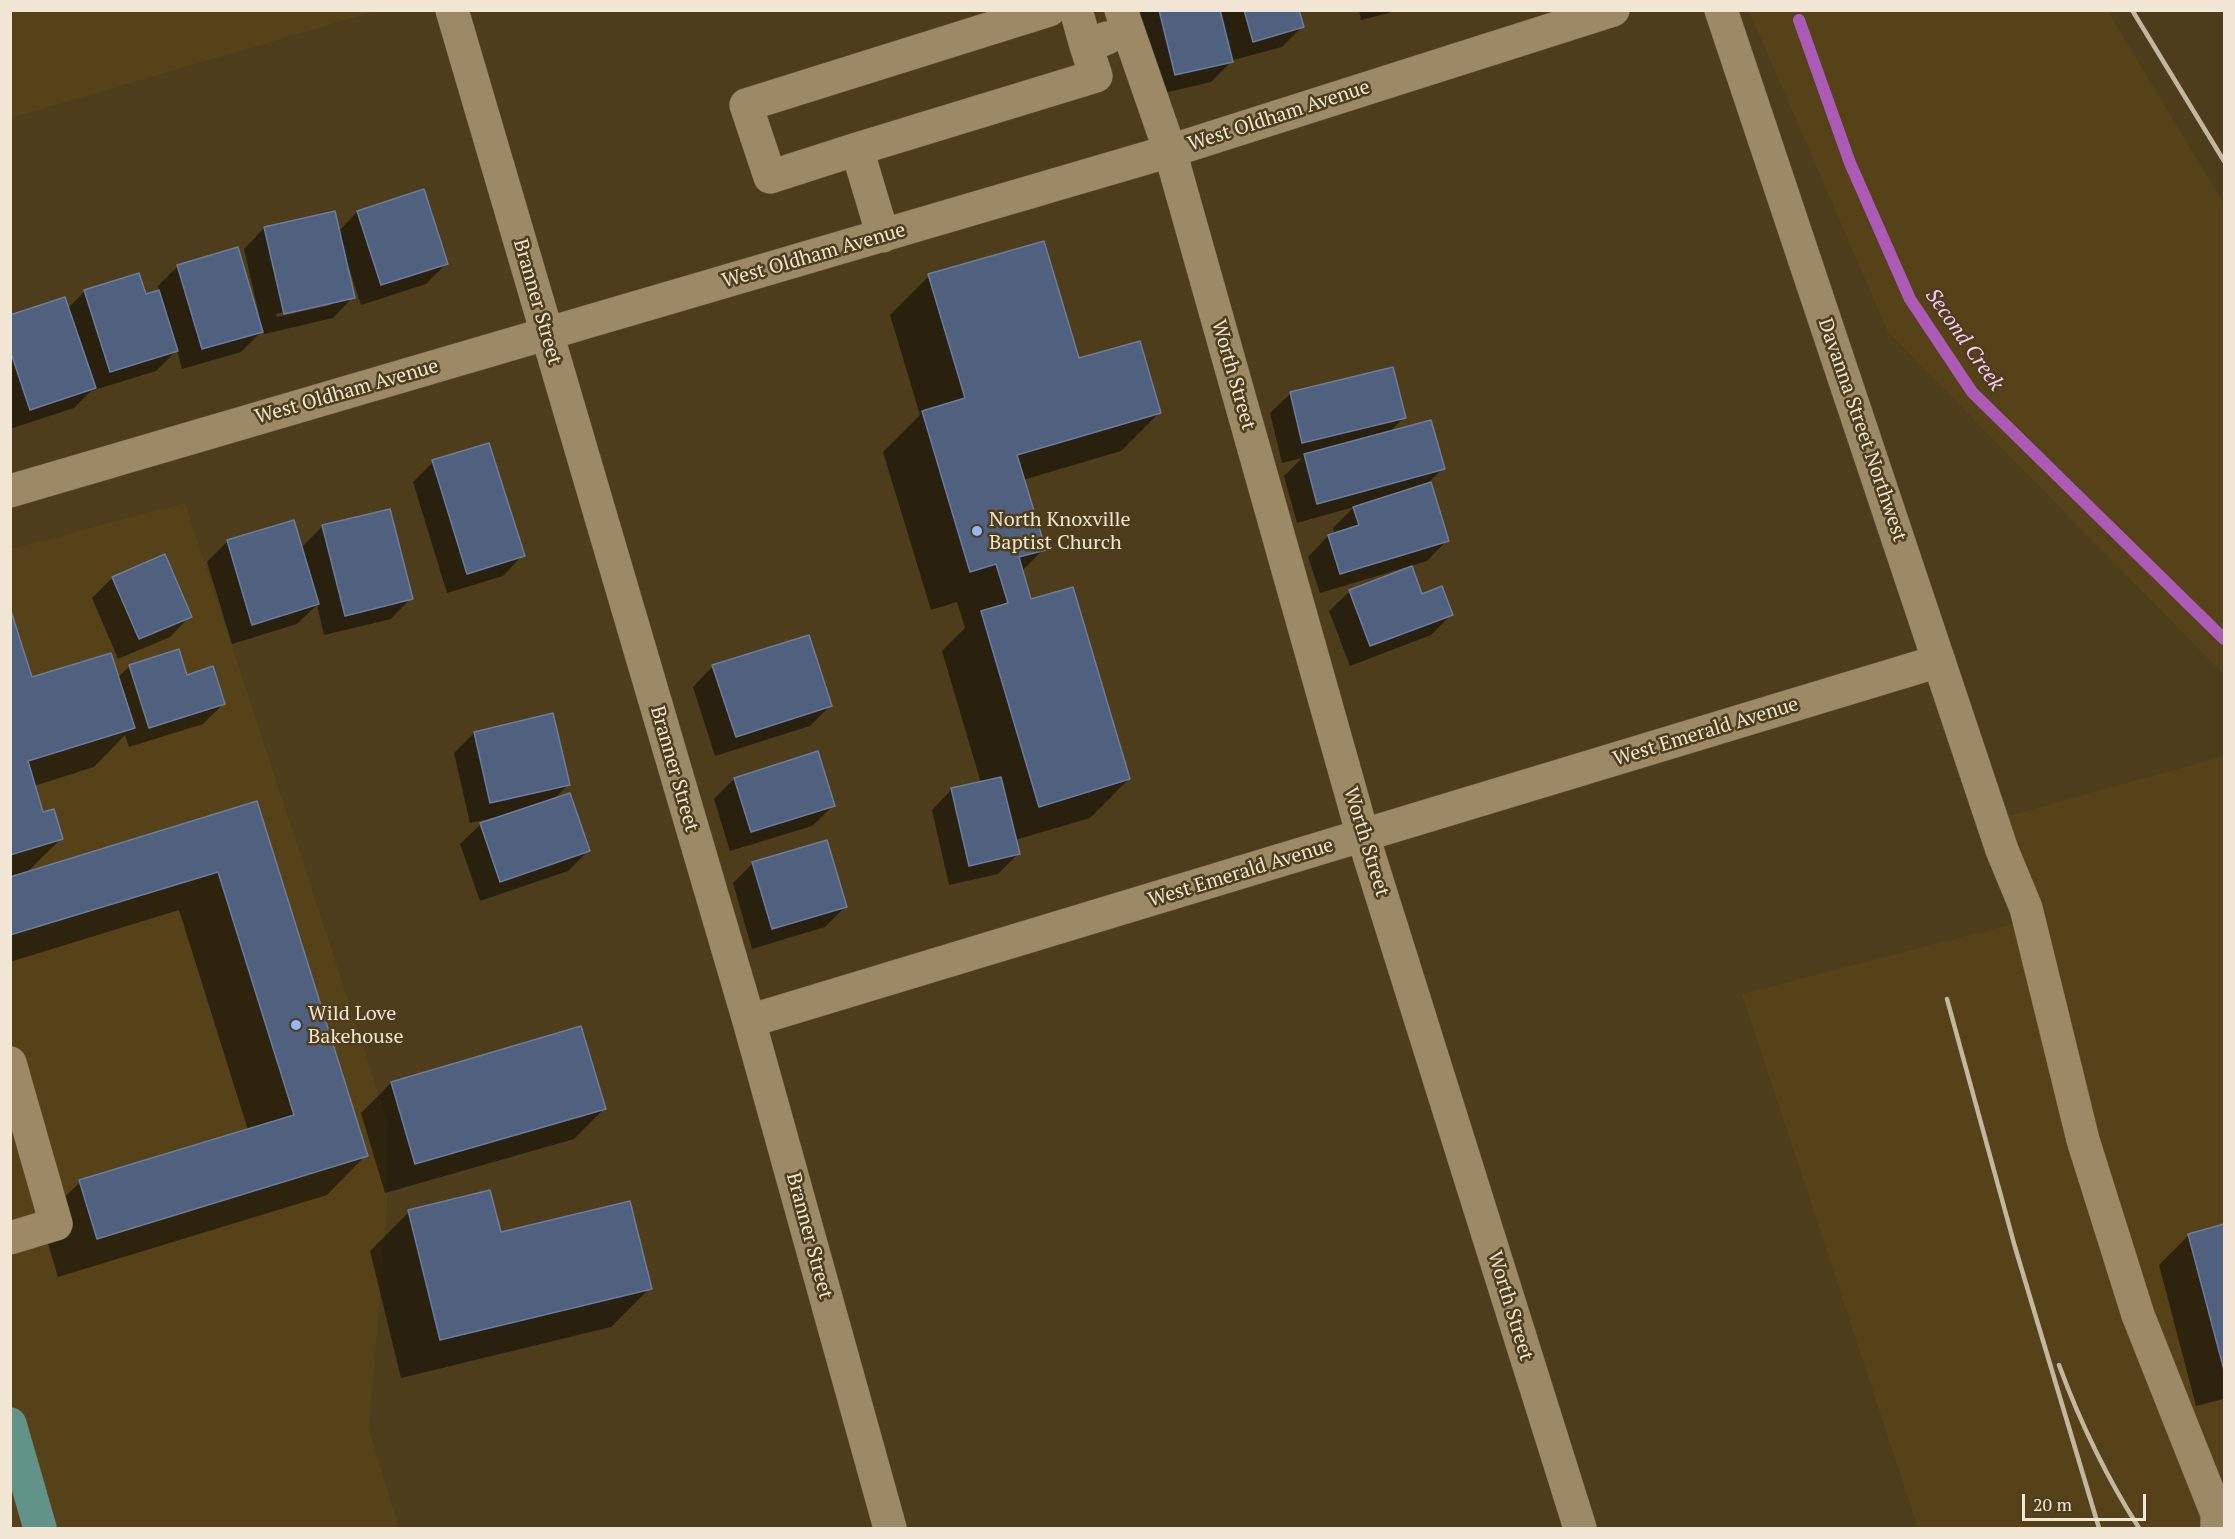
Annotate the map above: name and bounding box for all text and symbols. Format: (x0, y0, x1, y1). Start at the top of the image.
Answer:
street label: West Oldham Avenue (1185, 75, 1373, 157)
street label: West Oldham Avenue (719, 218, 909, 294)
street label: Branner Street (508, 236, 566, 368)
water label: Second Creek (1920, 284, 2008, 396)
street label: Davanna Street Northwest (1812, 315, 1912, 545)
street label: Worth Street (1206, 317, 1260, 433)
street label: West Oldham Avenue (252, 354, 442, 430)
place label: North Knoxville Baptist Church (989, 508, 1131, 555)
marker: North Knoxville Baptist Church (970, 524, 984, 538)
street label: West Emerald Avenue (1610, 692, 1802, 772)
street label: Branner Street (645, 703, 703, 835)
street label: Worth Street (1338, 784, 1394, 900)
street label: West Emerald Avenue (1145, 833, 1337, 913)
place label: Wild Love Bakehouse (308, 1002, 404, 1049)
marker: Wild Love Bakehouse (289, 1018, 303, 1032)
street label: Branner Street (781, 1170, 837, 1302)
street label: Worth Street (1482, 1248, 1538, 1364)
scale bar (2025, 1482, 2150, 1520)
text: 20 m (2033, 1492, 2072, 1516)

